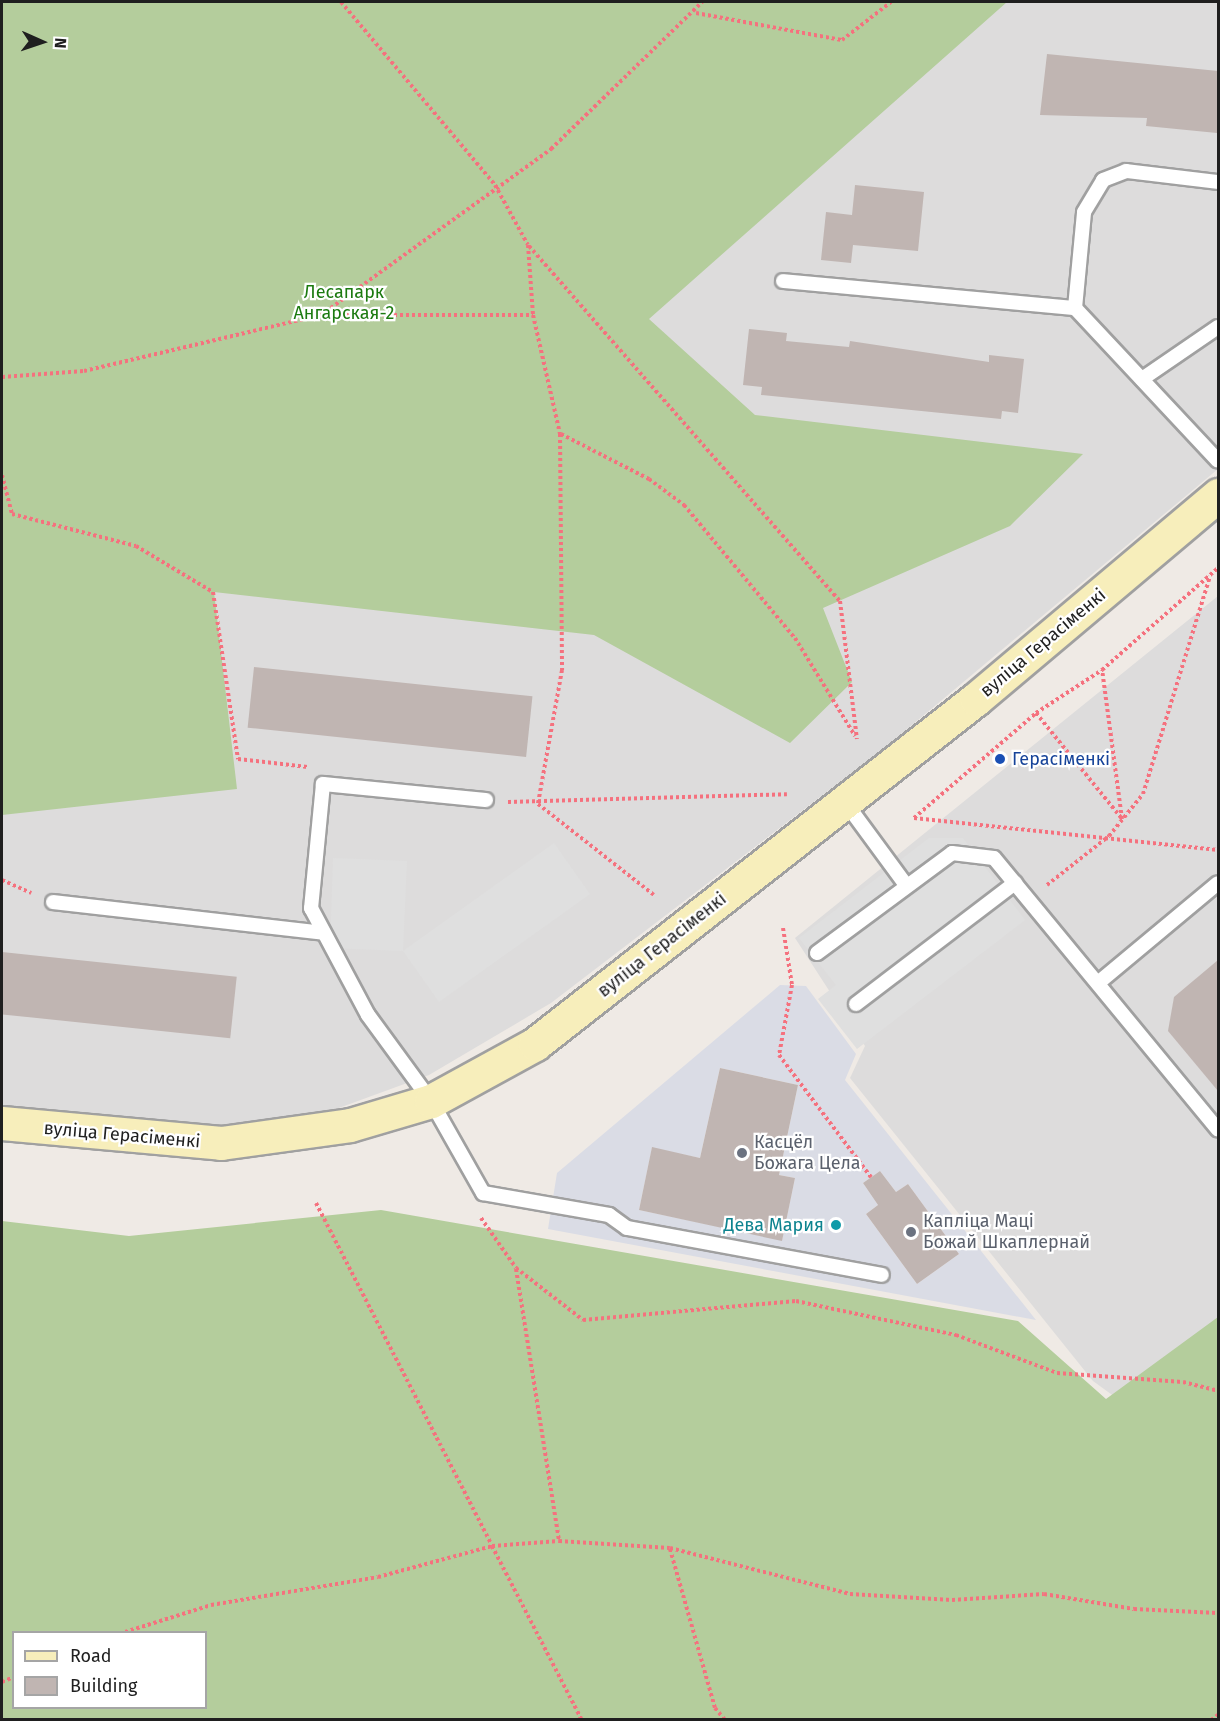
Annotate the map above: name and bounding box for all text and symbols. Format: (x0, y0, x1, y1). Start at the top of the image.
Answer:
north arrow (12, 12, 72, 72)
text: N (51, 37, 70, 49)
park label: Лесапарк Ангарская-2 (294, 282, 394, 324)
street label: вуліца Герасіменкі (976, 584, 1110, 702)
place label: Герасіменкі (1012, 748, 1110, 770)
marker: Герасіменкі (993, 752, 1007, 766)
street label: вуліца Герасіменкі (593, 888, 731, 1002)
street label: вуліца Герасіменкі (43, 1117, 201, 1153)
place label: Касцёл Божага Цела (754, 1132, 861, 1174)
marker: Касцёл Божага Цела (735, 1146, 749, 1160)
place label: Капліца Маці Божай Шкаплернай (923, 1211, 1090, 1254)
place label: Дева Мария (723, 1214, 824, 1236)
marker: Дева Мария (829, 1218, 843, 1232)
marker: Капліца Маці Божай Шкаплернай (904, 1225, 918, 1239)
legend (12, 1631, 207, 1709)
text: Road (70, 1645, 112, 1667)
text: Building (70, 1675, 137, 1697)

